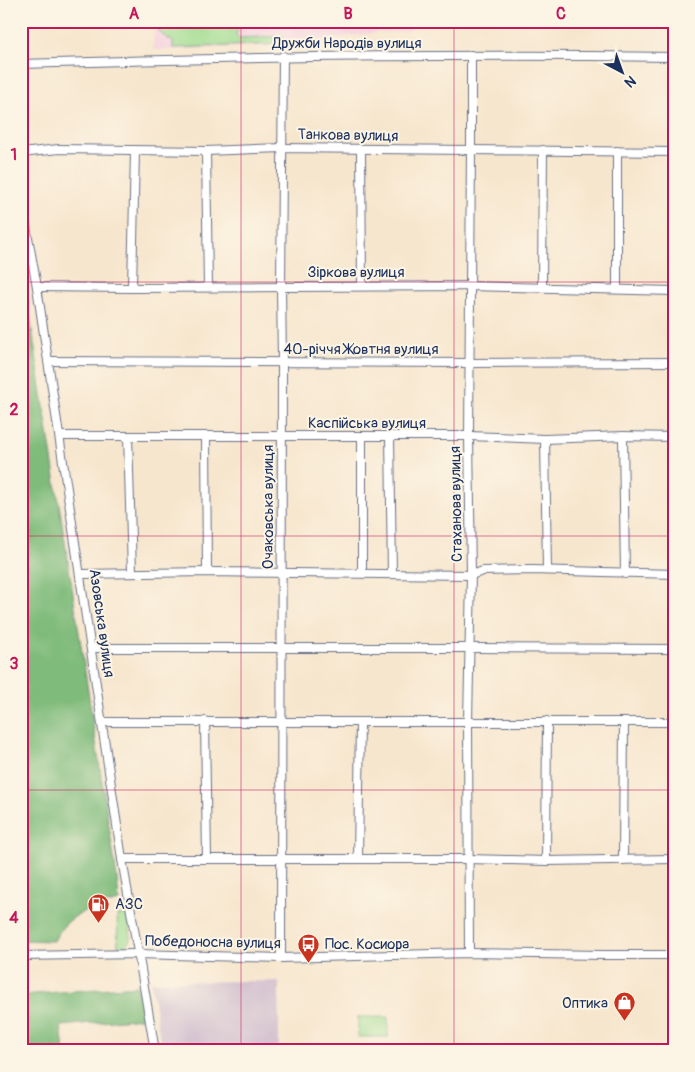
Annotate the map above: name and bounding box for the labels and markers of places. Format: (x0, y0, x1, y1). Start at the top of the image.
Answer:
fuel station icon: АЗС (87, 892, 111, 923)
place label: АЗС (115, 895, 143, 914)
bus stop icon: Пос. Косиора (297, 932, 321, 963)
place label: Пос. Косиора (325, 935, 409, 954)
shop icon: Оптика (612, 991, 636, 1022)
place label: Оптика (562, 994, 608, 1013)

